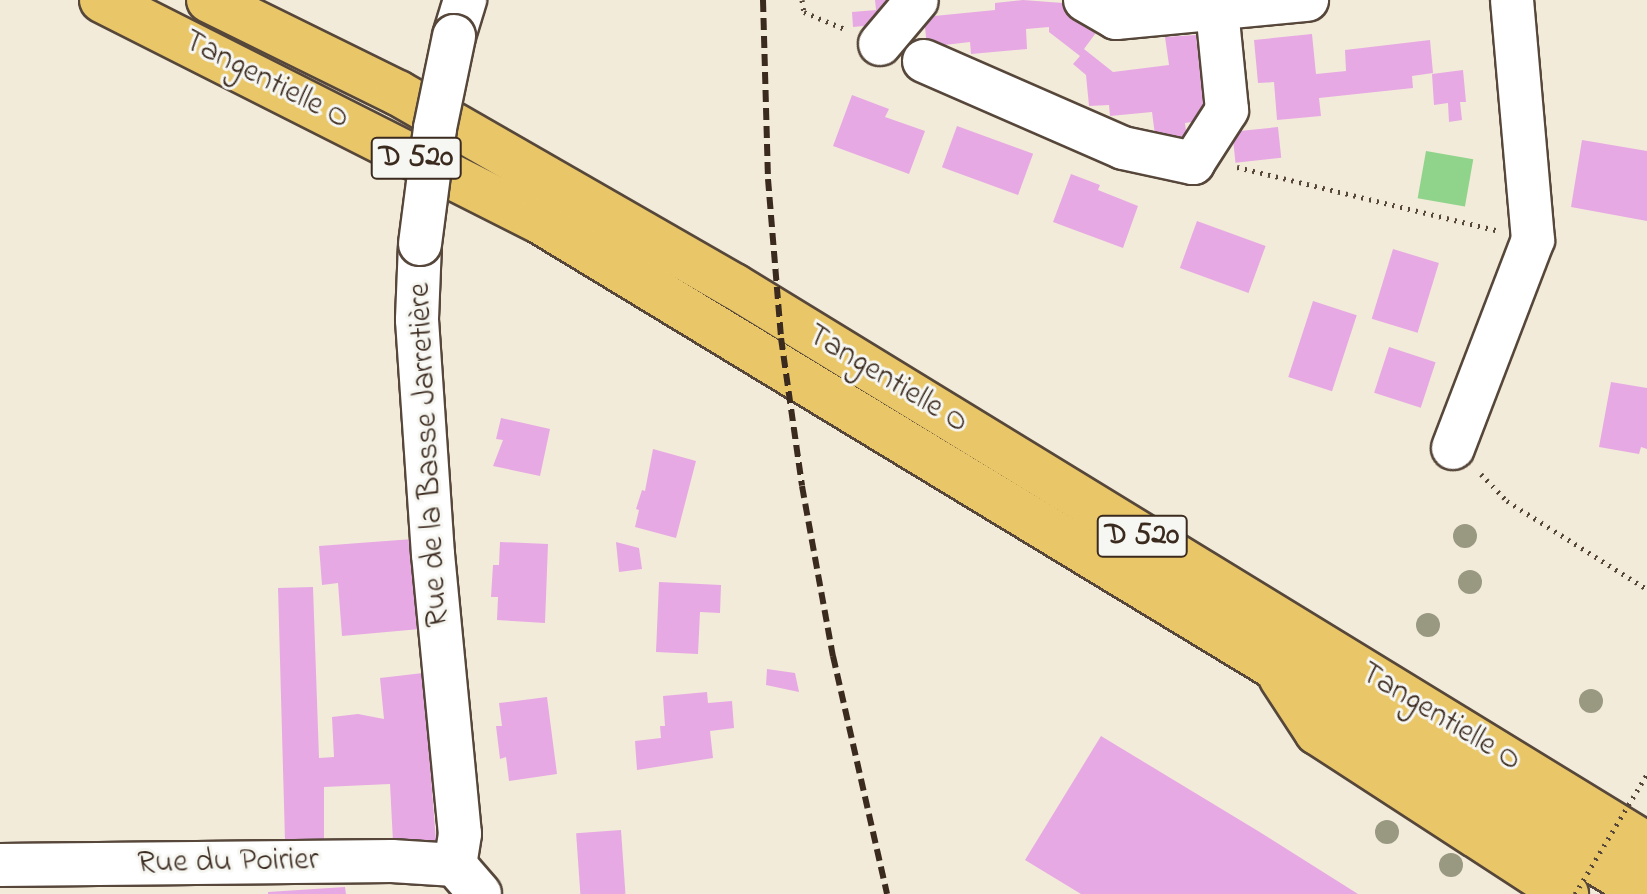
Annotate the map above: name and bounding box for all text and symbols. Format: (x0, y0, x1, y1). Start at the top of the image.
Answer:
street label: Tangentielle O (177, 23, 355, 139)
road number: D 520 (370, 132, 462, 184)
street label: Rue de la Basse Jarretière (402, 282, 458, 628)
street label: Tangentielle O (800, 317, 974, 443)
road number: D 520 (1096, 510, 1188, 562)
street label: Tangentielle O (1353, 655, 1527, 781)
street label: Rue du Poirier (137, 842, 319, 884)

